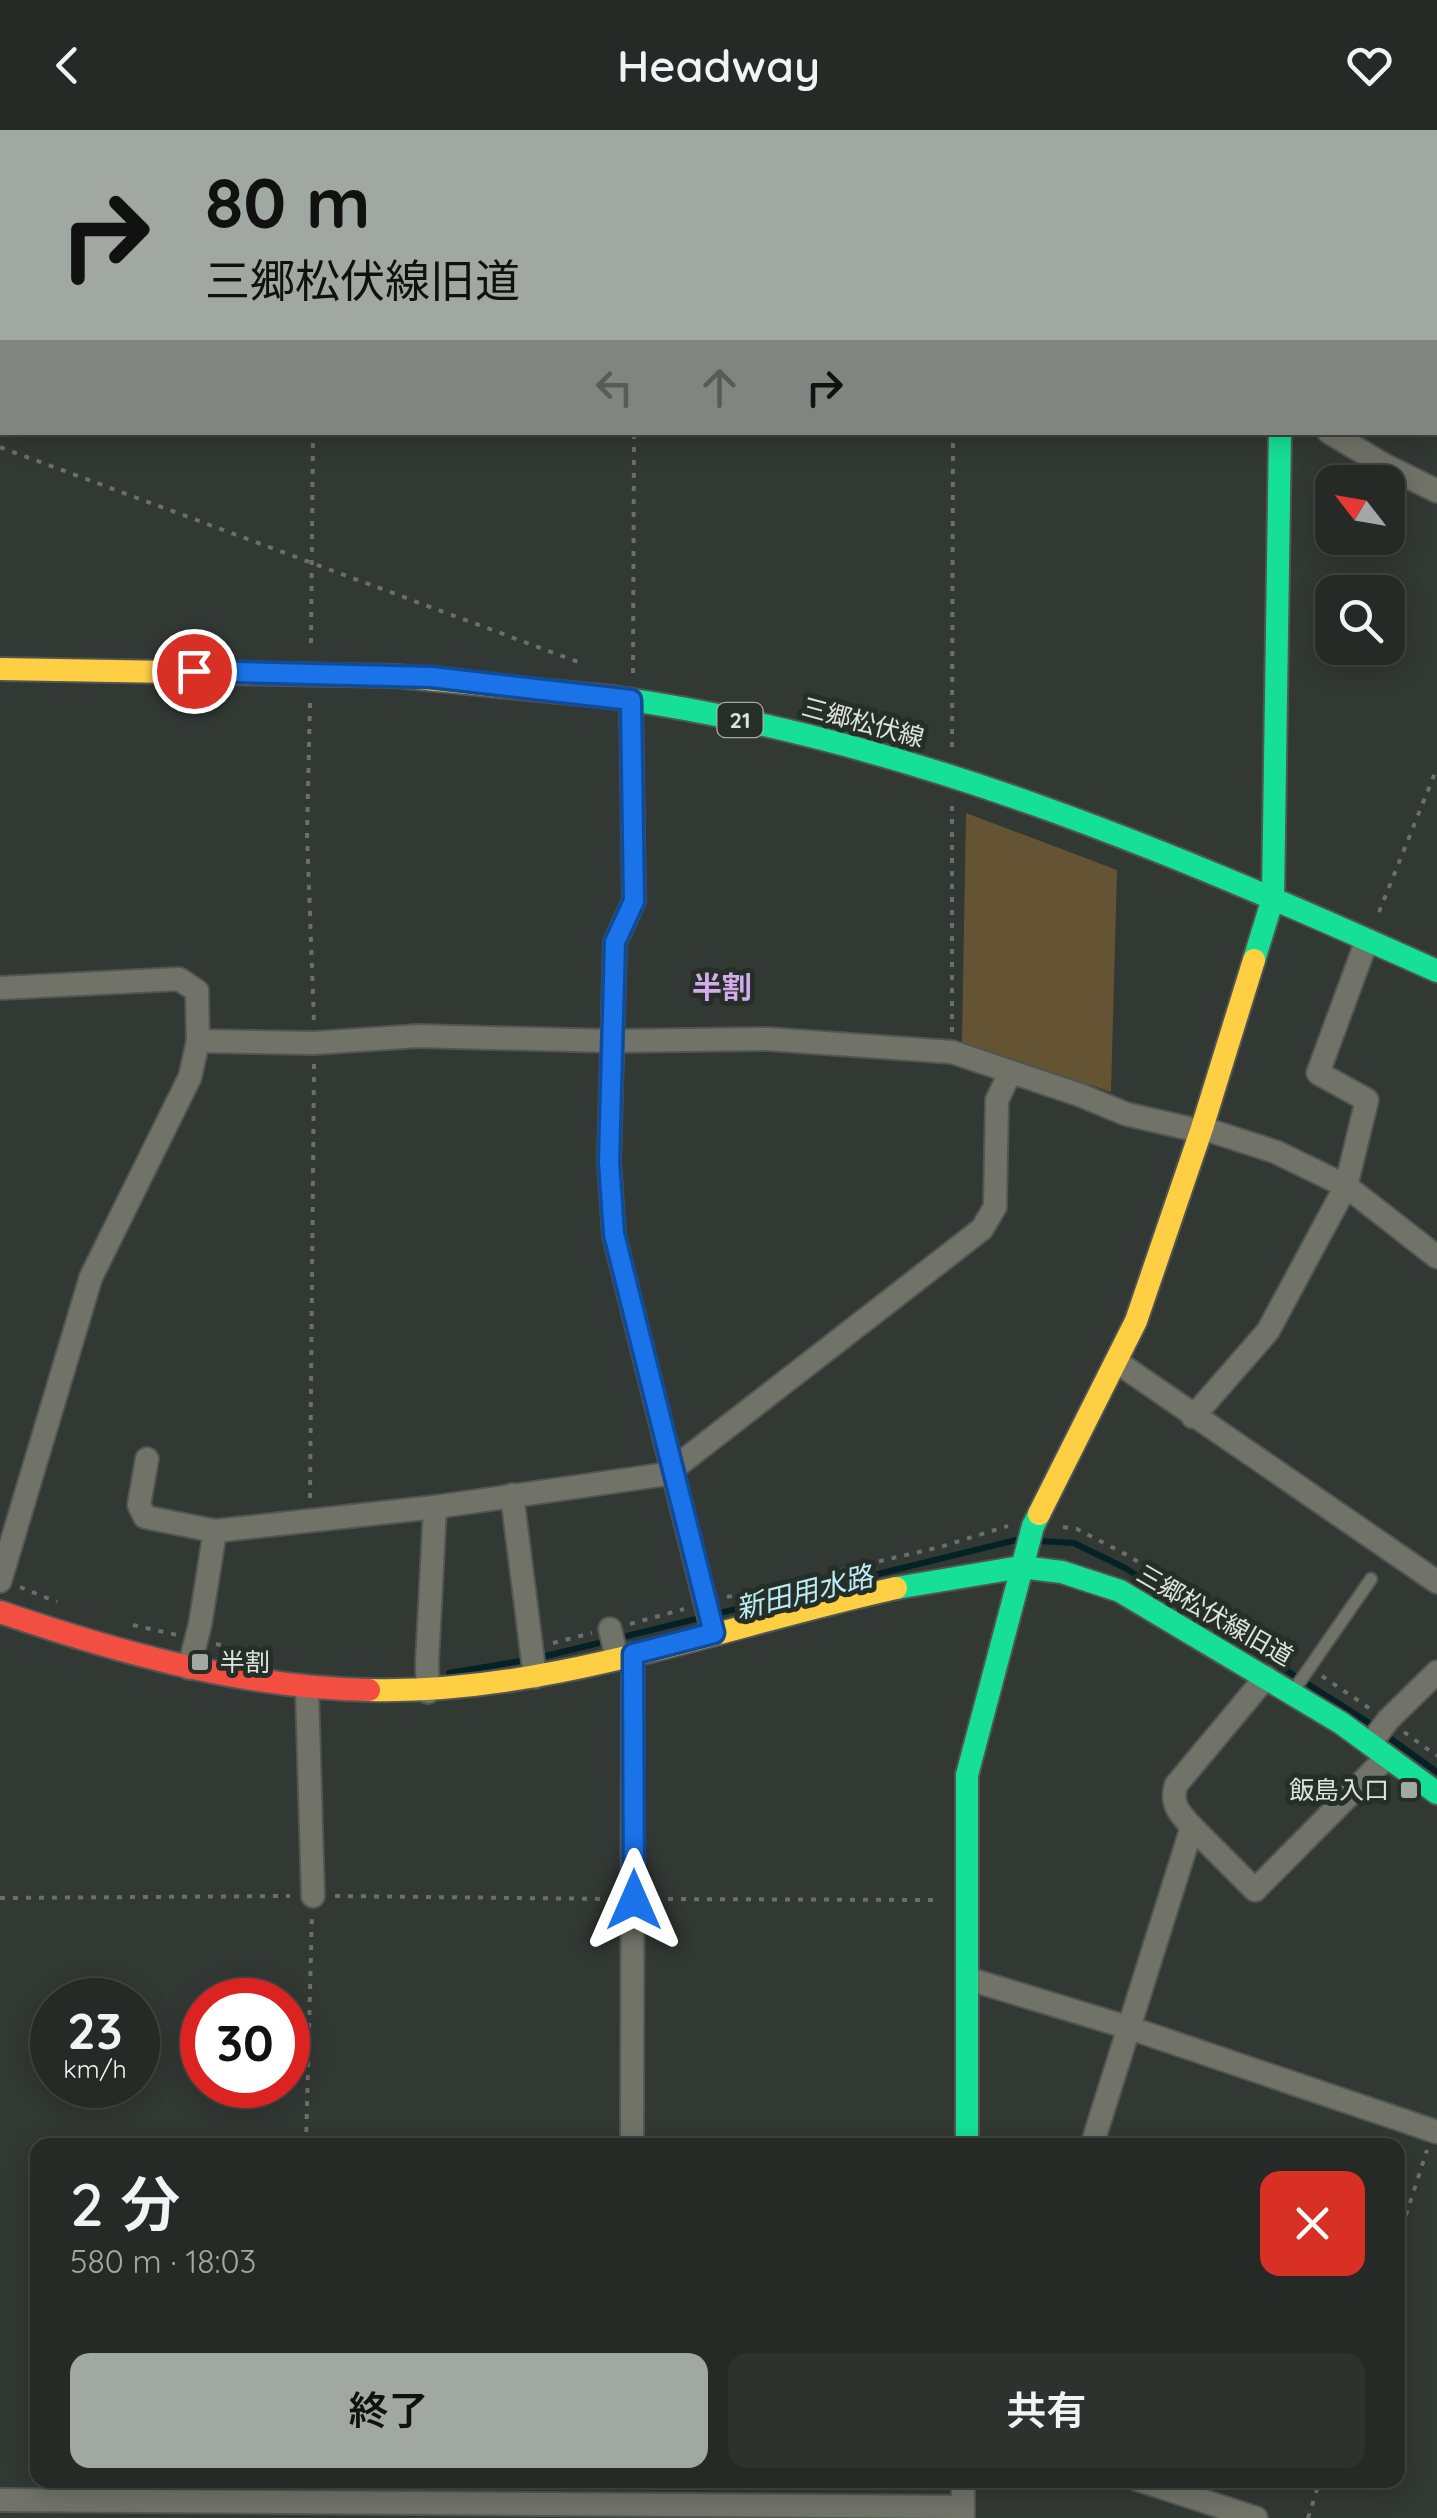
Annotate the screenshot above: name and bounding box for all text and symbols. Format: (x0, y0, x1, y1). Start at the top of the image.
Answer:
text: Headway (617, 37, 820, 93)
icon: back (40, 38, 95, 93)
icon: heart (1342, 38, 1397, 93)
text: 80 m (205, 158, 370, 246)
icon: right (40, 170, 170, 300)
text: 三郷松伏線旧道 (205, 252, 520, 308)
icon: left (587, 360, 642, 415)
icon: ahead (692, 360, 747, 415)
icon: right (797, 360, 852, 415)
north arrow (1315, 465, 1405, 555)
map controls (1315, 465, 1405, 665)
button: search (1315, 575, 1405, 665)
pin (152, 629, 237, 714)
icon: arrive (167, 644, 222, 699)
street label: 三郷松伏線 (799, 690, 928, 753)
road number: 21 (718, 703, 762, 737)
district label: 半割 (692, 968, 752, 1006)
water label: 新田用水路 (732, 1557, 878, 1625)
street label: 三郷松伏線旧道 (1132, 1557, 1299, 1672)
place label: 半割 (220, 1646, 270, 1677)
marker: 半割 (189, 1651, 211, 1673)
place label: 飯島入口 (1289, 1774, 1389, 1805)
marker: 飯島入口 (1398, 1779, 1420, 1801)
position arrow (582, 1848, 686, 1952)
speed limit sign: 30 (180, 1978, 310, 2108)
text: 23 (67, 1999, 123, 2062)
text: km/h (63, 2053, 127, 2084)
text: 2 分 (70, 2166, 181, 2241)
button: close (1260, 2171, 1365, 2276)
text: 580 m · 18:03 (70, 2241, 256, 2281)
button: 終了 (70, 2353, 708, 2468)
button: 共有 (728, 2353, 1365, 2468)

